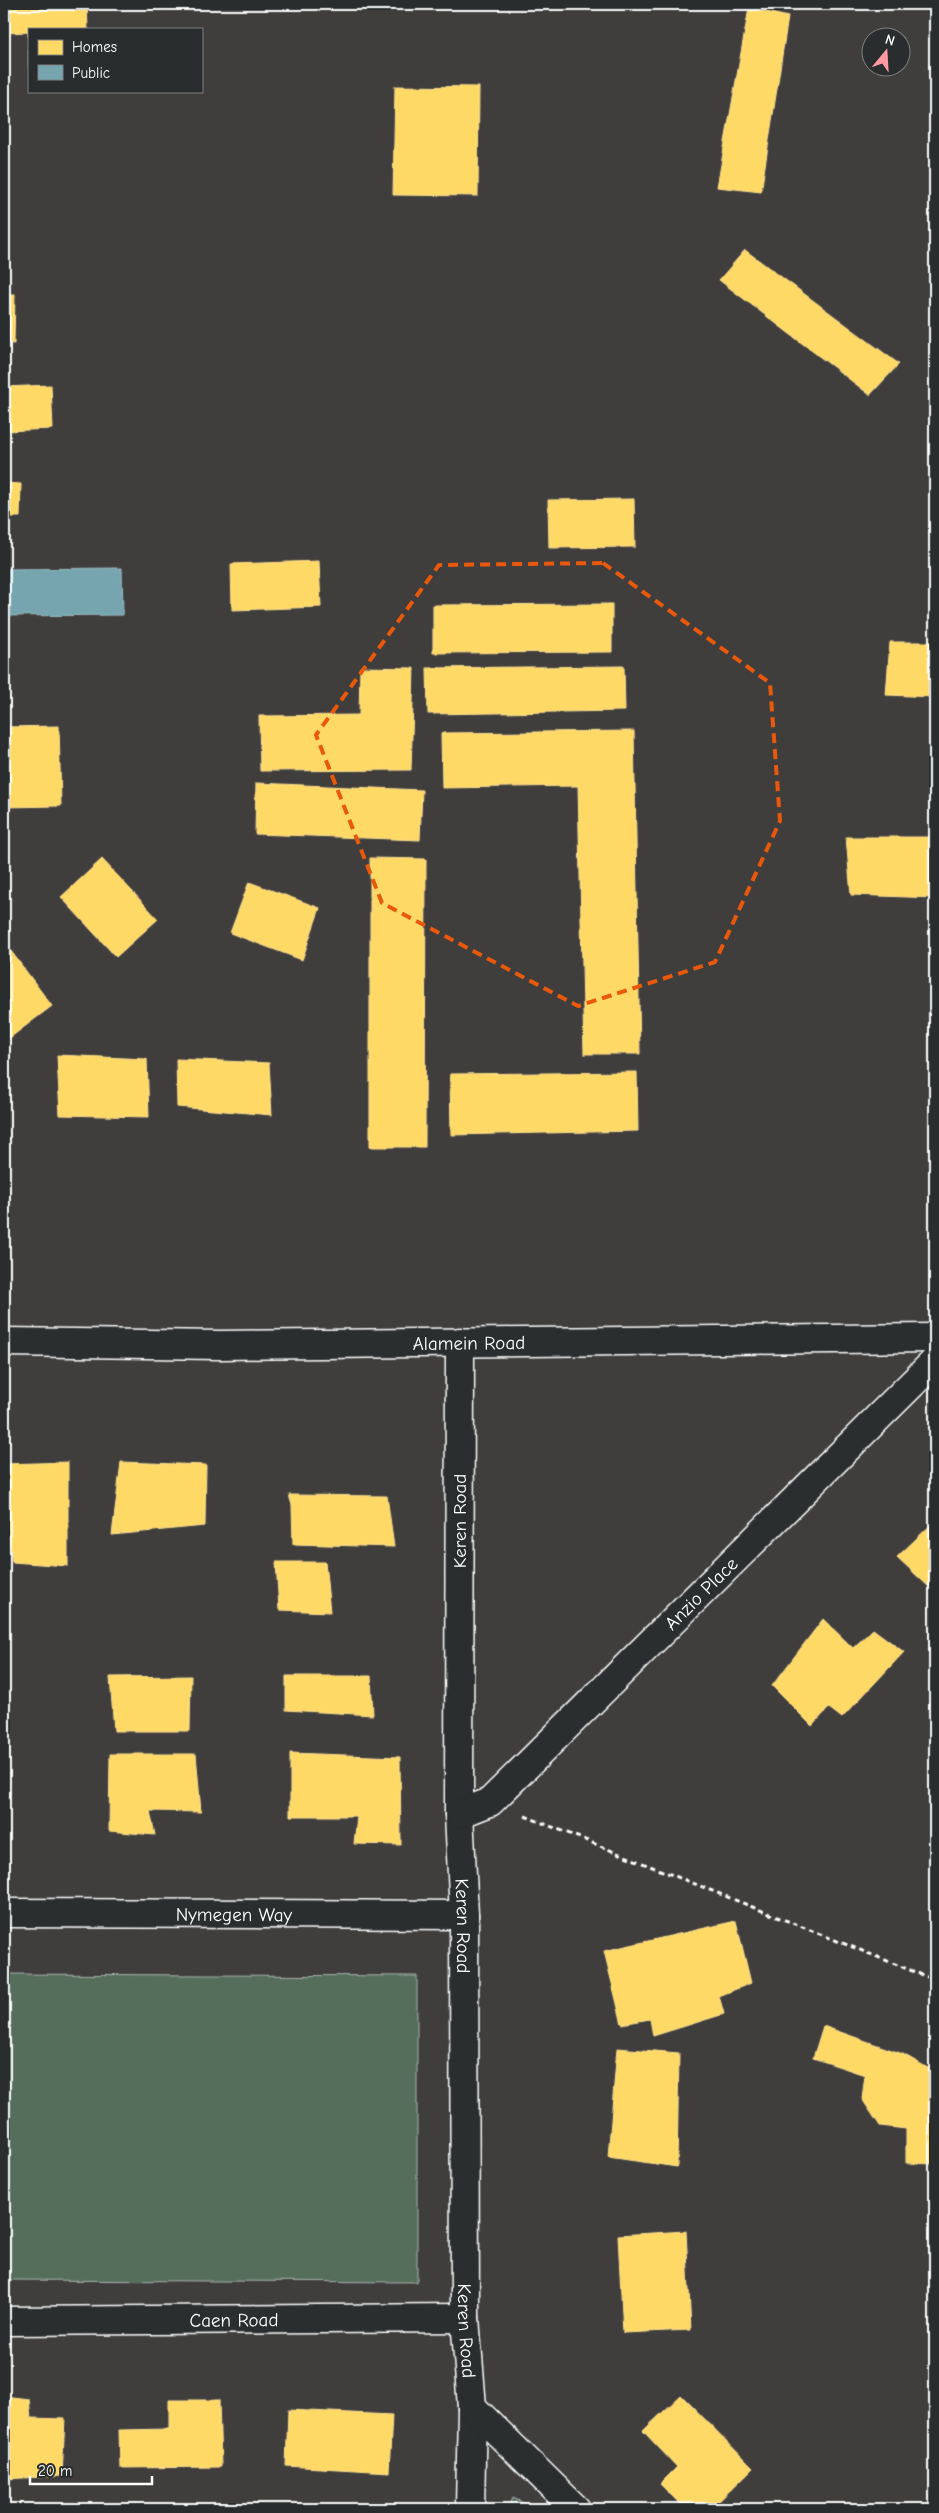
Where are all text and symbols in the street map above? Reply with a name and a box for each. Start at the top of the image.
legend [28,28,202,92]
north arrow [862,28,912,78]
text: N [883,31,897,50]
text: Homes [72,38,117,56]
text: Public [72,64,110,82]
street label: Alamein Road [413,1332,525,1355]
street label: Keren Road [449,1474,471,1568]
street label: Anzio Place [660,1553,743,1635]
street label: Keren Road [450,1878,474,1973]
street label: Nymegen Way [176,1904,293,1926]
street label: Keren Road [453,2283,480,2379]
street label: Caen Road [189,2309,279,2332]
scale bar [30,2453,152,2485]
text: 20 m [38,2462,72,2480]

